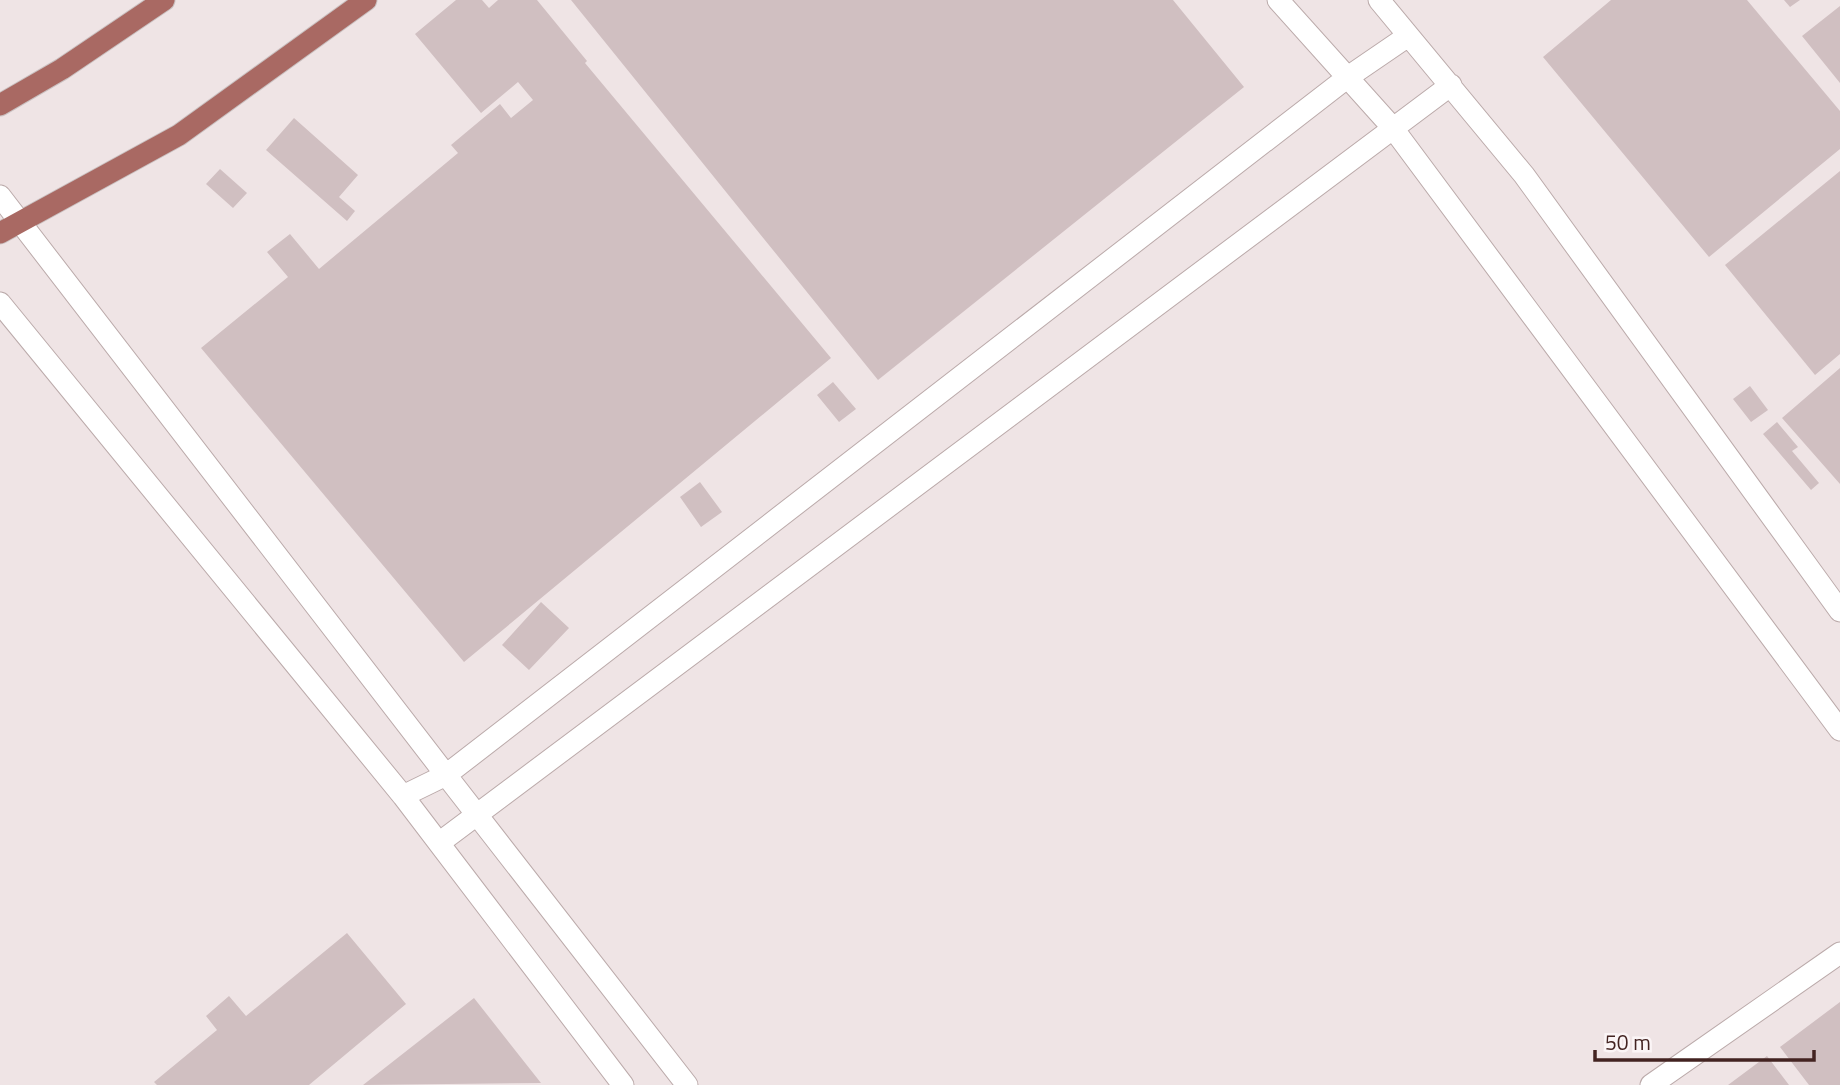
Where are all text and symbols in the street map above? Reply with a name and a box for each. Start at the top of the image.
scale bar [1595,1018,1814,1062]
text: 50 m [1605,1026,1651,1058]

